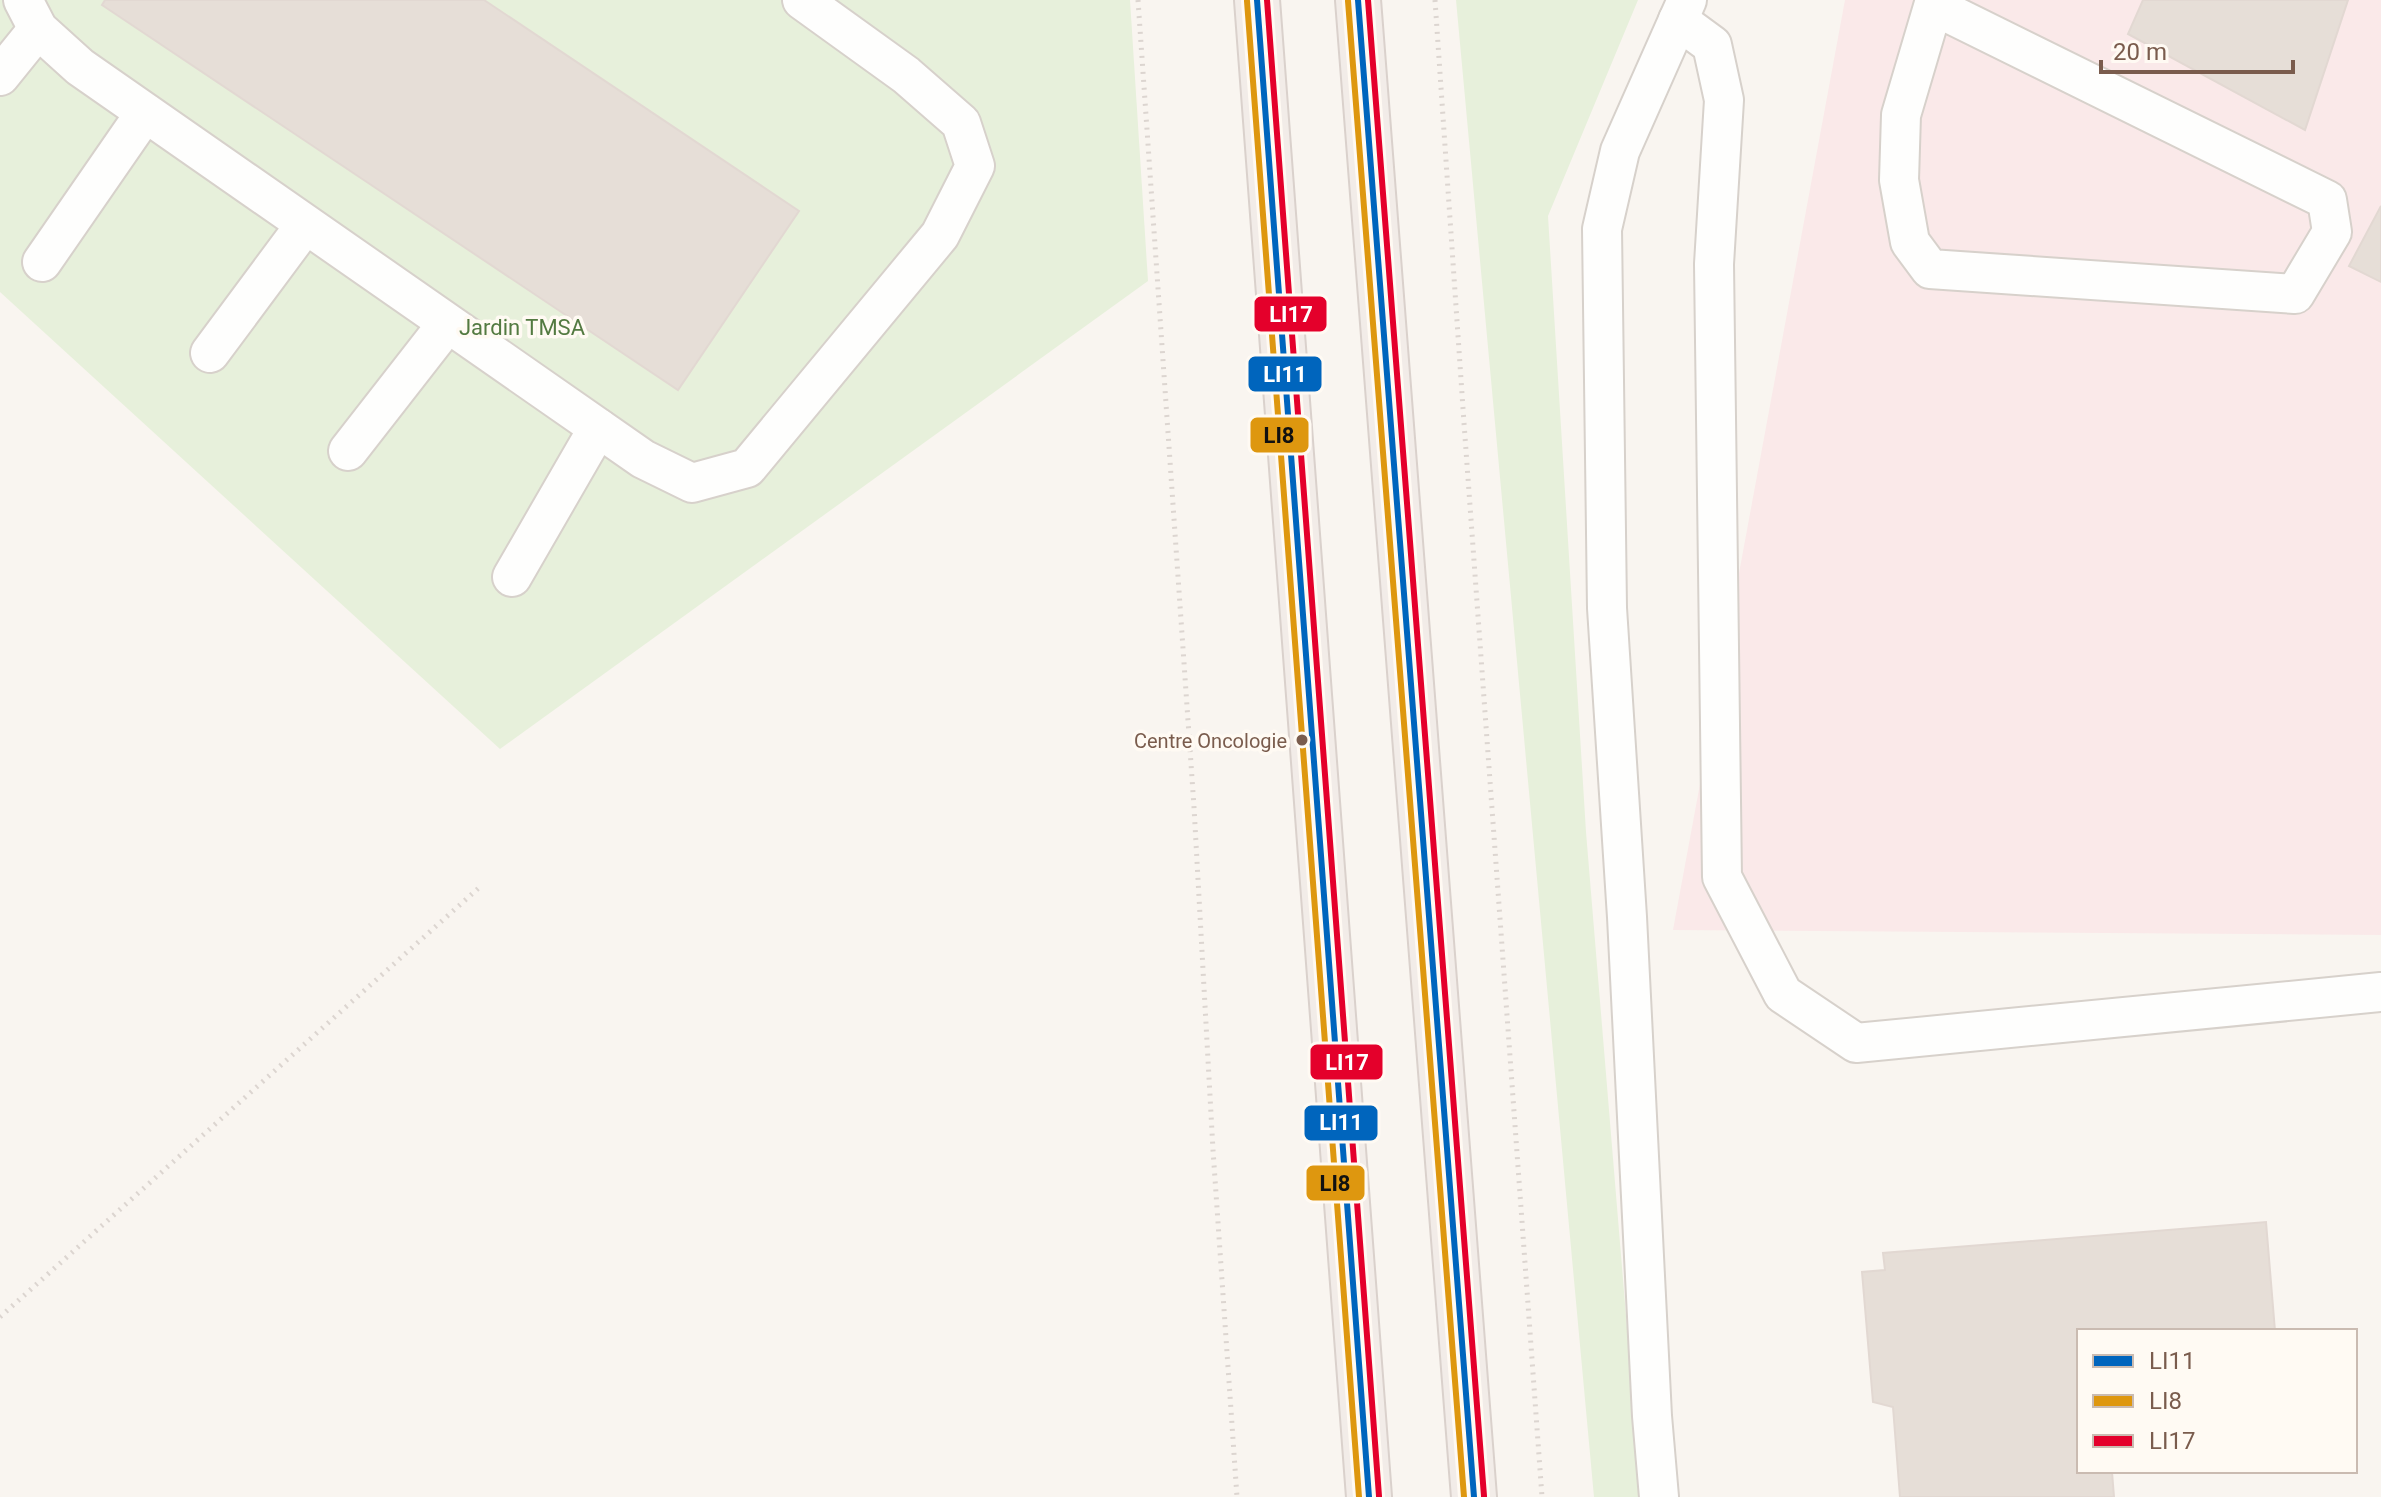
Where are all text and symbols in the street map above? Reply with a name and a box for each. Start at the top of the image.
scale bar [2101,24,2293,74]
text: 20 m [2113,38,2167,66]
line badge: LI17 [1253,295,1328,333]
text: LI17 [1269,302,1313,327]
park label: Jardin TMSA [459,315,586,340]
line badge: LI11 [1247,355,1323,393]
text: LI11 [1263,362,1307,387]
line badge: LI8 [1249,416,1310,454]
text: LI8 [1264,423,1294,448]
place label: Centre Oncologie [1134,729,1287,753]
marker: Centre Oncologie [1294,732,1310,748]
line badge: LI17 [1309,1043,1384,1081]
text: LI17 [1325,1050,1369,1075]
line badge: LI11 [1303,1104,1379,1142]
text: LI11 [1319,1110,1363,1135]
line badge: LI8 [1305,1164,1366,1202]
text: LI8 [1320,1171,1350,1196]
legend [2077,1329,2357,1473]
text: LI11 [2149,1347,2195,1375]
text: LI8 [2149,1387,2182,1415]
text: LI17 [2149,1427,2195,1455]

